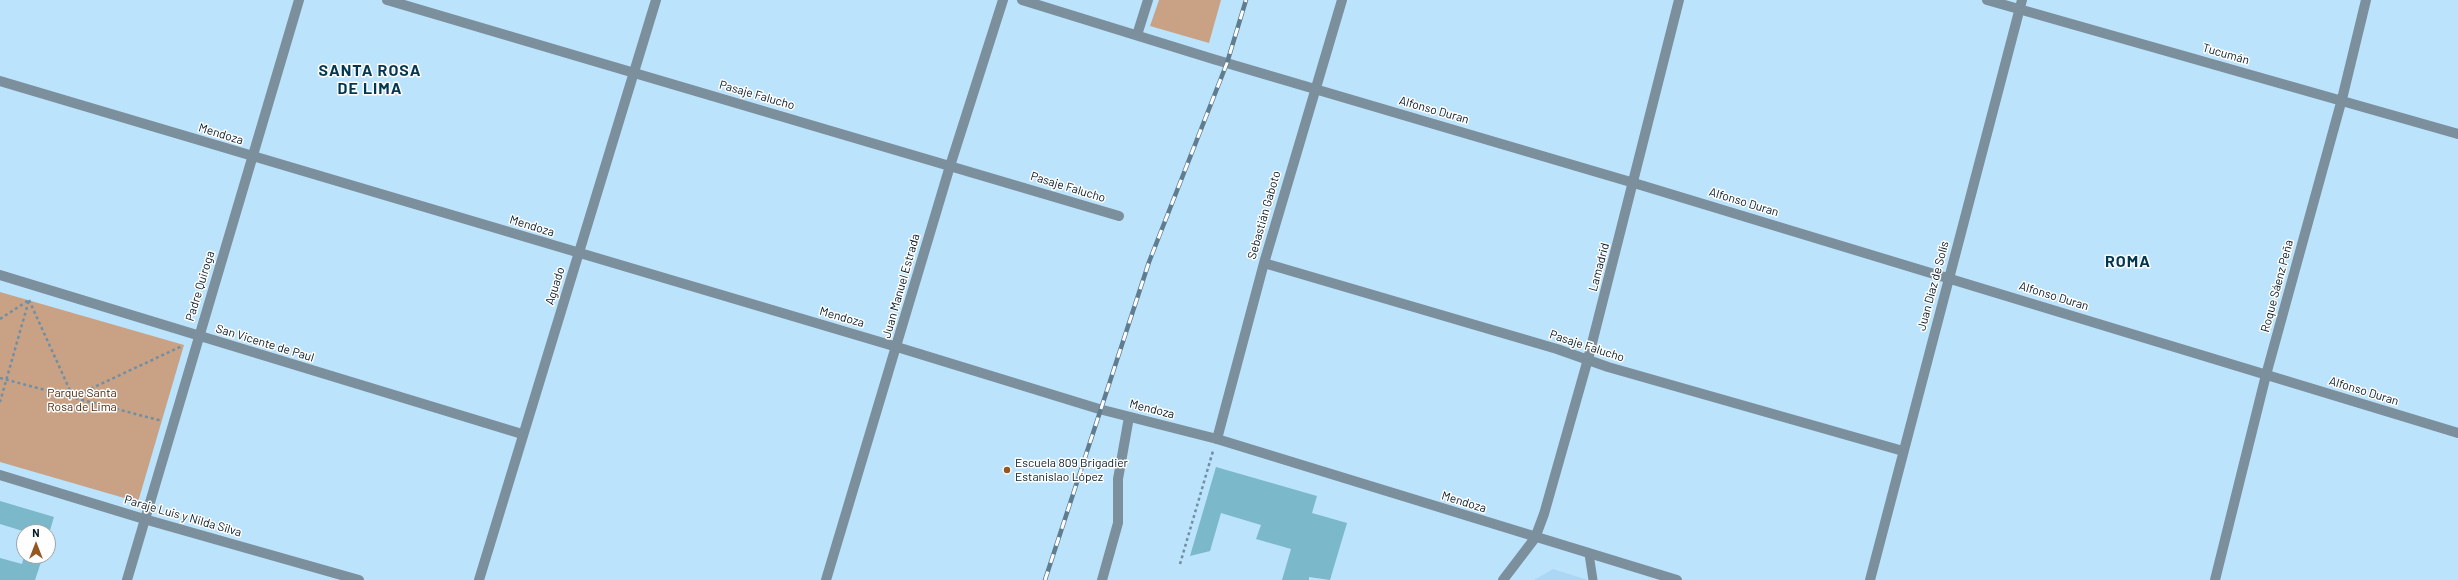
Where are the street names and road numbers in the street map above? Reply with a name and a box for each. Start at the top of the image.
street label: Tucumán [2201,40,2251,68]
street label: Pasaje Falucho [718,77,796,113]
street label: Alfonso Duran [1397,93,1471,127]
street label: Mendoza [197,120,245,148]
street label: Pasaje Falucho [1029,169,1107,205]
street label: Sebastián Gaboto [1244,169,1284,261]
street label: Alfonso Duran [1707,185,1781,219]
street label: Mendoza [508,212,556,240]
street label: Juan Manuel Estrada [879,232,923,340]
street label: Roque Sáenz Peña [2258,238,2296,334]
street label: Juan Díaz de Solís [1914,240,1952,332]
street label: Lamadrid [1586,241,1612,293]
street label: Padre Quiroga [182,249,218,323]
street label: Aguado [542,265,568,307]
street label: Alfonso Duran [2017,279,2091,313]
street label: Mendoza [818,304,866,330]
street label: San Vicente de Paul [214,321,316,365]
street label: Pasaje Falucho [1548,327,1626,365]
street label: Alfonso Duran [2327,374,2401,408]
street label: Mendoza [1128,396,1176,422]
street label: Mendoza [1440,488,1488,516]
street label: Paraje Luis y Nilda Silva [123,492,243,540]

